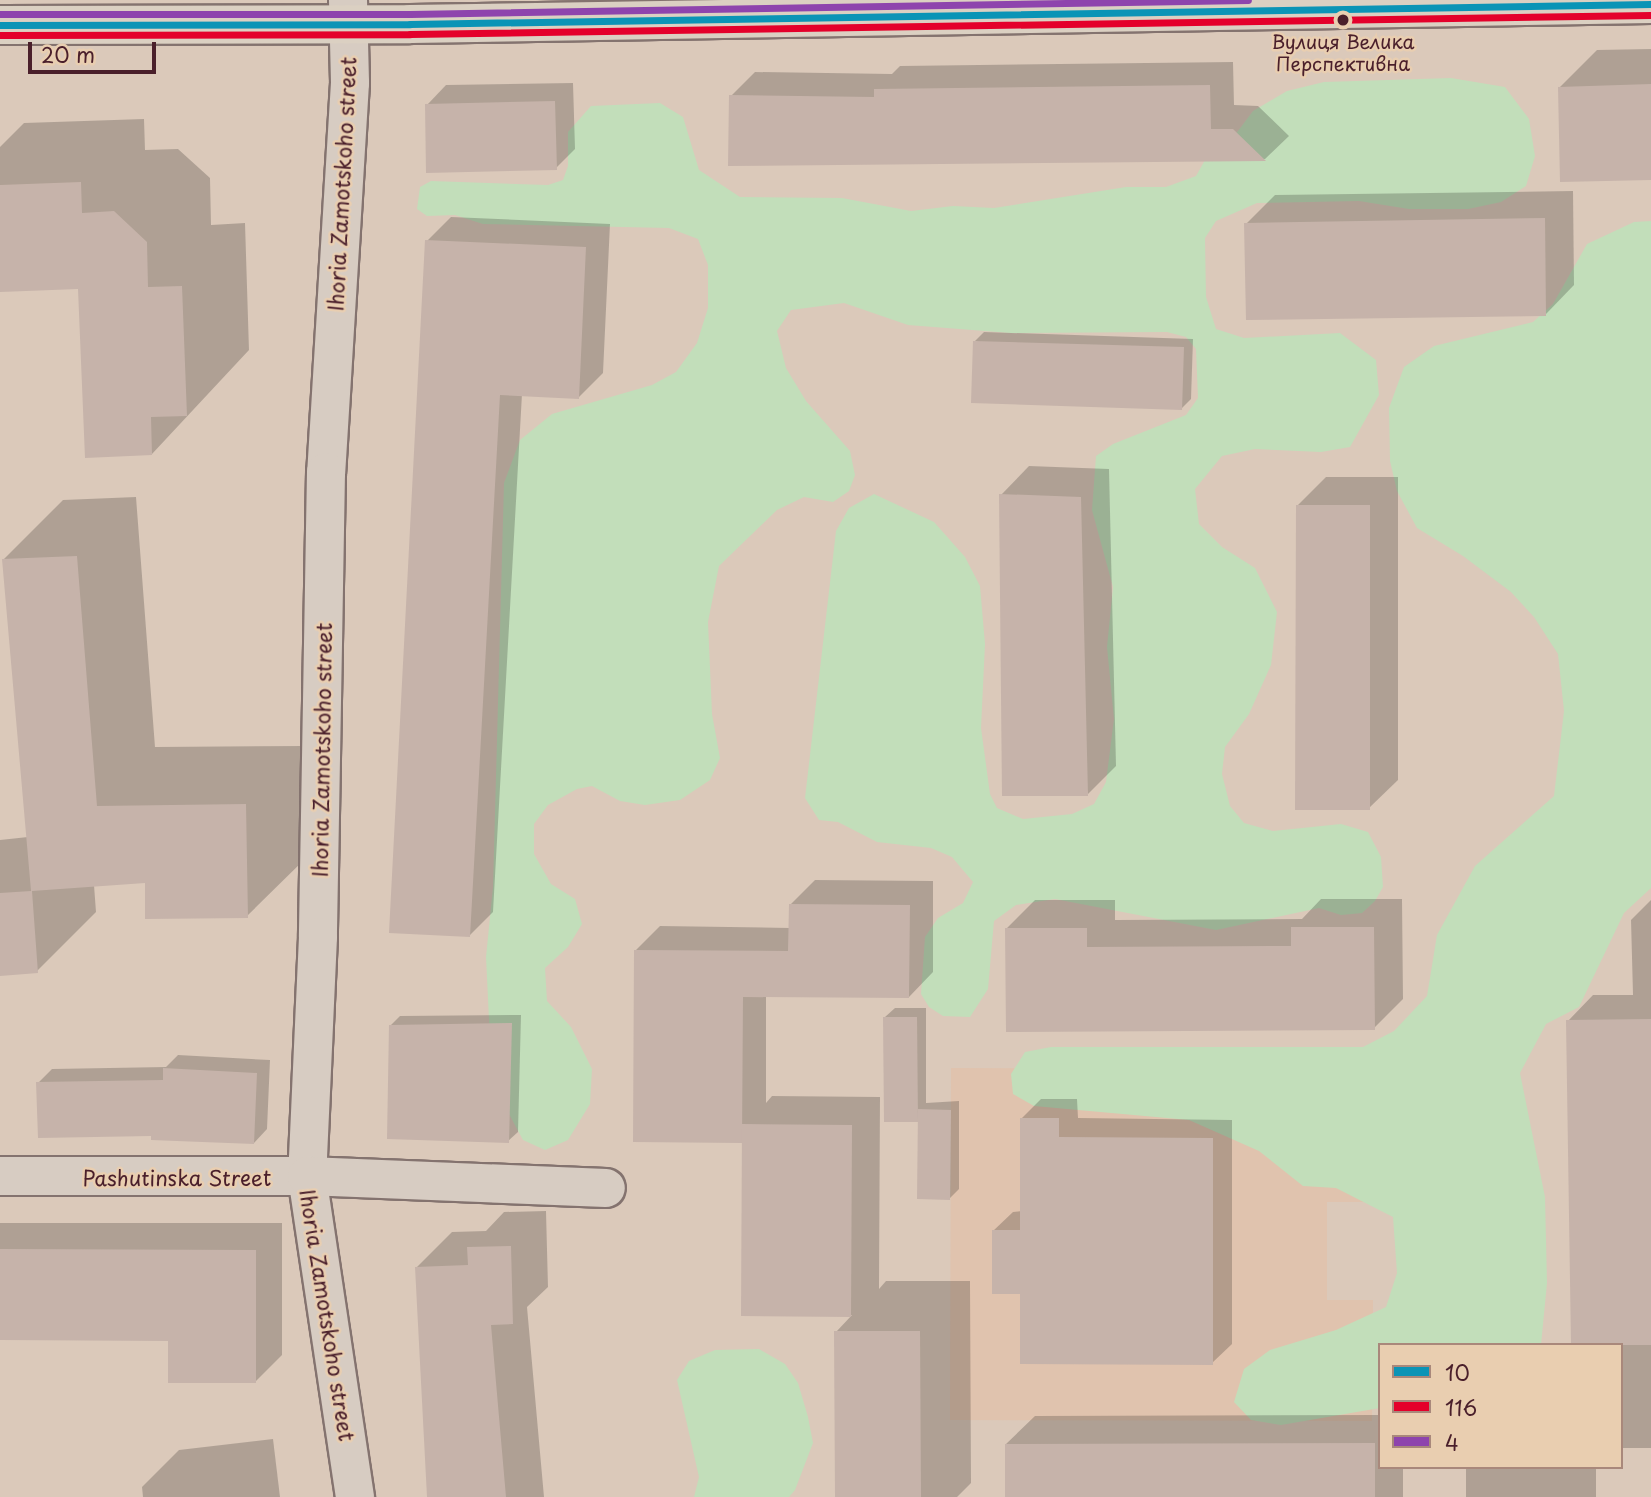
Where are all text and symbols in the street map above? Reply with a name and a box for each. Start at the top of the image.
marker: Вулиця Велика Перспективна [1336,13,1350,27]
scale bar [32,28,159,72]
place label: Вулиця Велика Перспективна [1271,31,1415,75]
text: 20 m [41,38,95,70]
street label: Ihoria Zamotskoho street [322,56,360,312]
street label: Ihoria Zamotskoho street [306,622,336,878]
street label: Pashutinska Street [82,1164,272,1190]
street label: Ihoria Zamotskoho street [296,1187,360,1443]
legend [1378,1343,1623,1469]
text: 10 [1445,1356,1470,1388]
text: 116 [1445,1391,1477,1423]
text: 4 [1445,1426,1459,1458]

